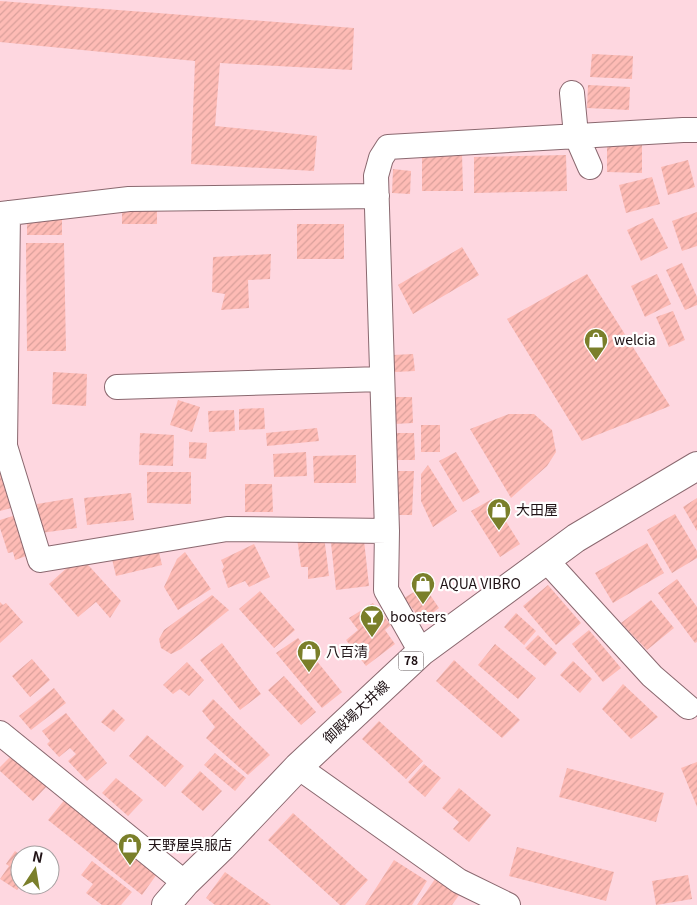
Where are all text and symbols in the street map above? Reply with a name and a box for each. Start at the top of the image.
shop icon: welcia [583,327,609,361]
place label: welcia [614,329,656,349]
shop icon: 大田屋 [486,497,512,531]
place label: 大田屋 [516,499,558,519]
shop icon: AQUA VIBRO [410,571,436,605]
place label: AQUA VIBRO [440,573,521,593]
bar icon: boosters [359,604,385,638]
place label: boosters [390,606,447,626]
shop icon: 八百清 [296,639,322,673]
place label: 八百清 [326,641,368,661]
road number: 78 [398,651,424,670]
street label: 御殿場大井線 [318,675,393,747]
shop icon: 天野屋呉服店 [117,832,143,866]
place label: 天野屋呉服店 [148,834,232,854]
north arrow [10,845,60,895]
text: N [31,845,45,867]

